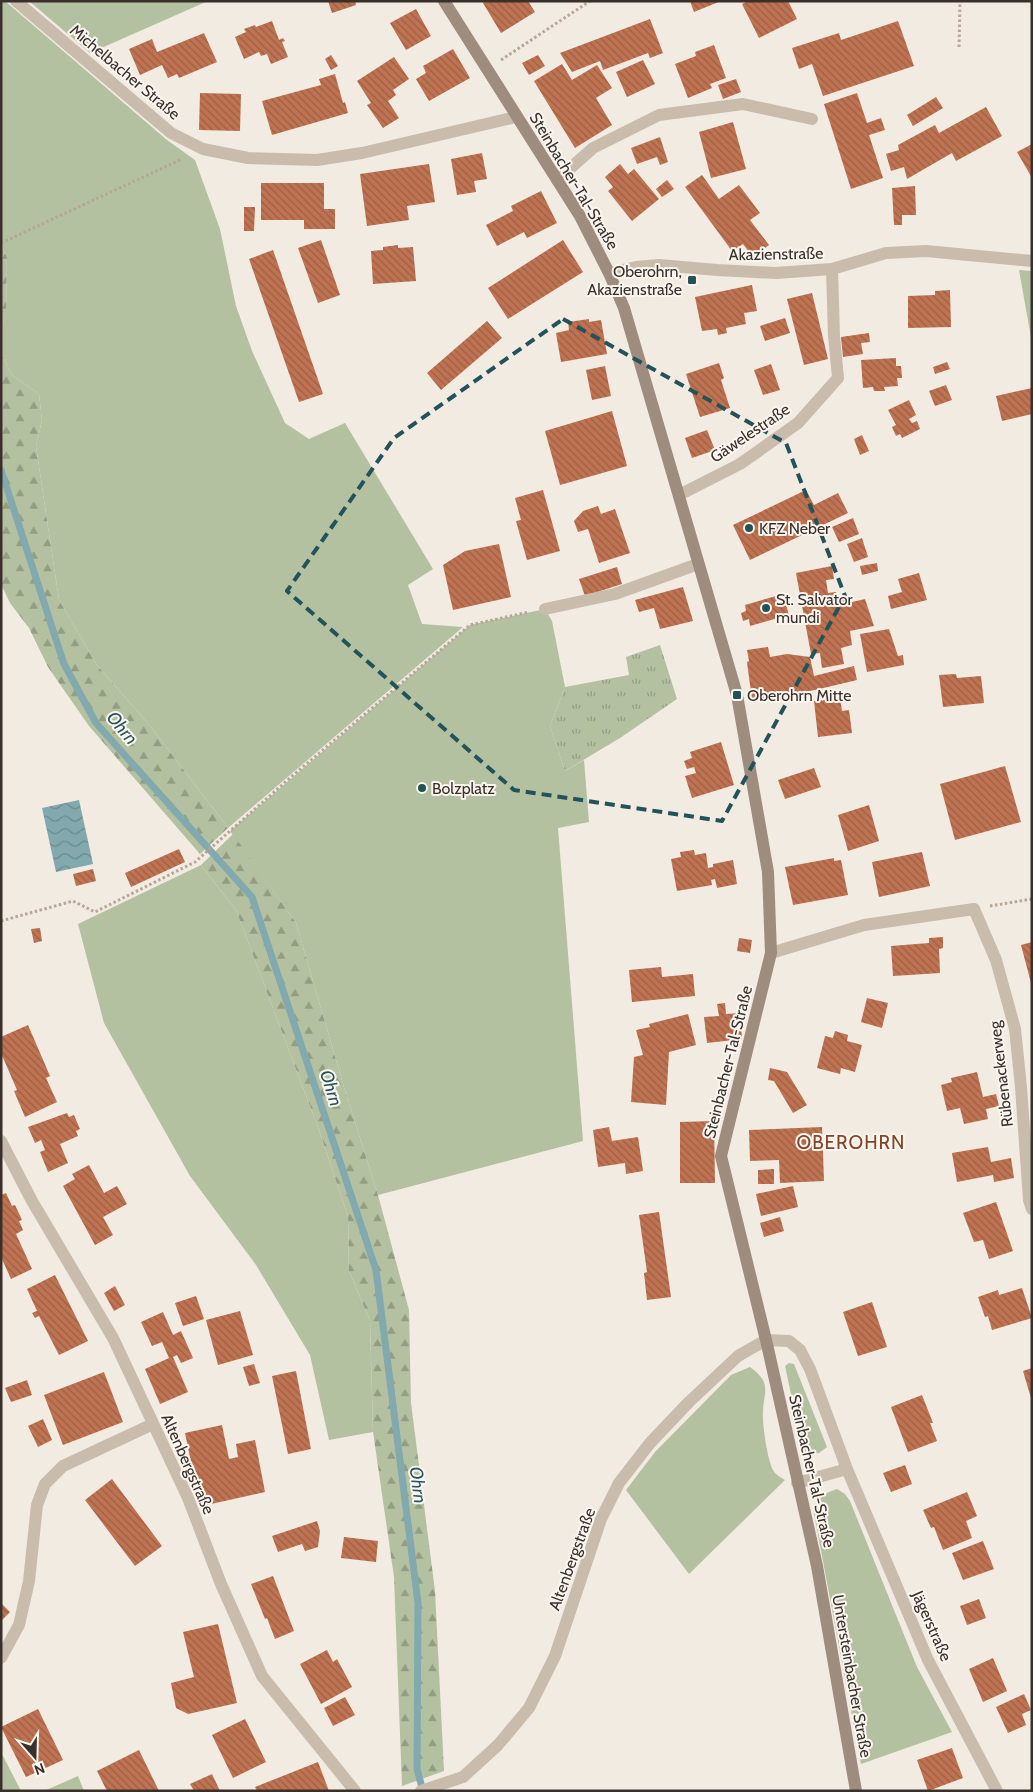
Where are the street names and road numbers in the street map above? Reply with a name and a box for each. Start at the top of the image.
street label: Michelbacher Straße [66,20,184,124]
street label: Steinbacher-Tal-Straße [526,109,622,253]
street label: Akazienstraße [729,244,823,264]
street label: Gäwelestraße [707,399,793,467]
street label: Steinbacher-Tal-Straße [700,984,756,1140]
street label: Rübenackerweg [985,1019,1017,1128]
street label: Steinbacher-Tal-Straße [785,1393,839,1549]
street label: Altenbergstraße [157,1411,219,1517]
street label: Altenbergstraße [545,1505,599,1613]
street label: Jägerstraße [908,1587,956,1664]
street label: Untersteinbacher Straße [828,1593,876,1759]

